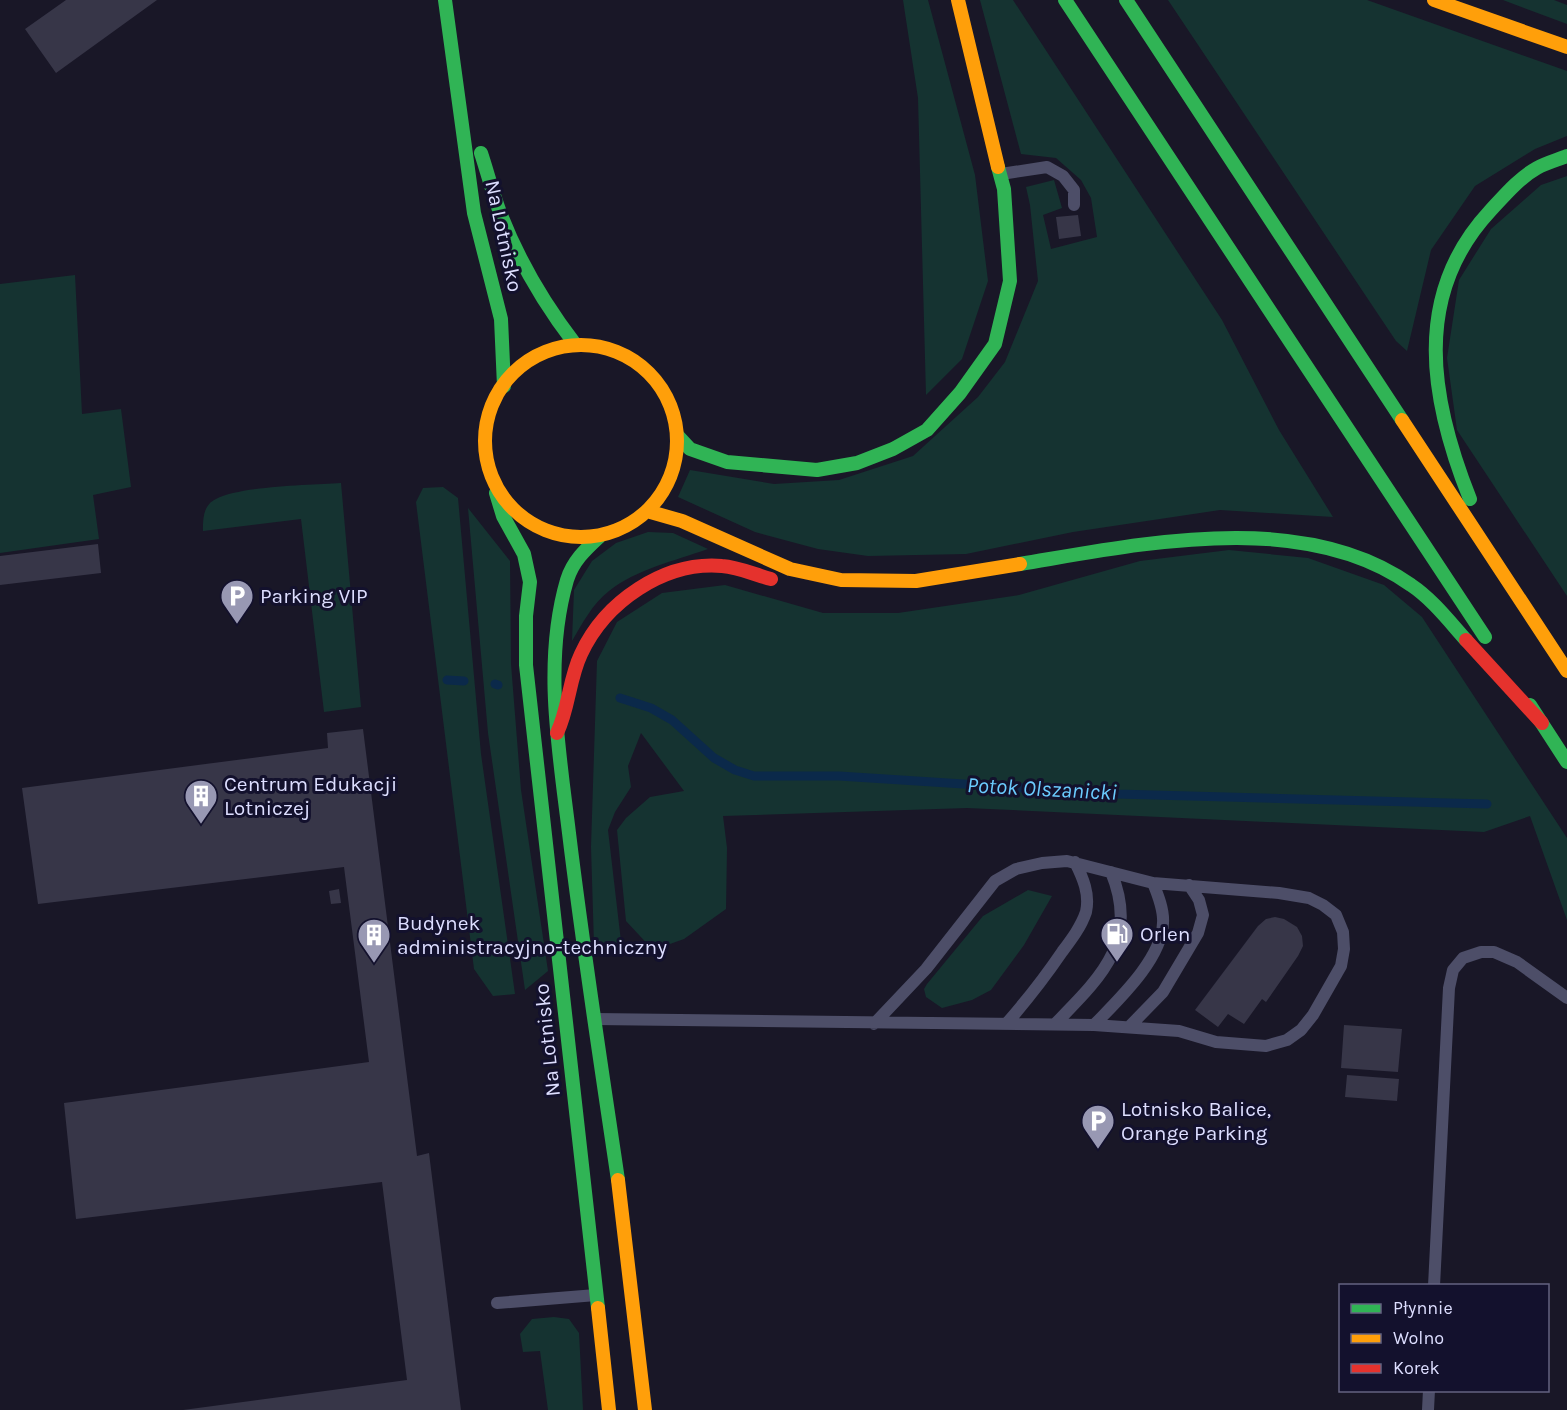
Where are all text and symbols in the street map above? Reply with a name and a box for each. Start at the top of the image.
street label: Na Lotnisko [480,178,528,294]
parking icon: Parking VIP [219,578,255,625]
place label: Parking VIP [260,584,368,608]
place label: Centrum Edukacji Lotniczej [224,772,397,820]
water label: Potok Olszanicki [966,772,1118,806]
building icon: Centrum Edukacji Lotniczej [183,778,219,825]
place label: Budynek administracyjno-techniczny [397,911,667,959]
fuel station icon: Orlen [1099,916,1135,963]
building icon: Budynek administracyjno-techniczny [356,917,392,964]
place label: Orlen [1140,922,1190,946]
street label: Na Lotnisko [529,982,565,1098]
place label: Lotnisko Balice, Orange Parking [1121,1097,1271,1145]
parking icon: Lotnisko Balice, Orange Parking [1080,1103,1116,1150]
legend [1339,1284,1549,1392]
text: Płynnie [1393,1297,1453,1319]
text: Wolno [1393,1327,1444,1349]
text: Korek [1393,1357,1440,1379]

